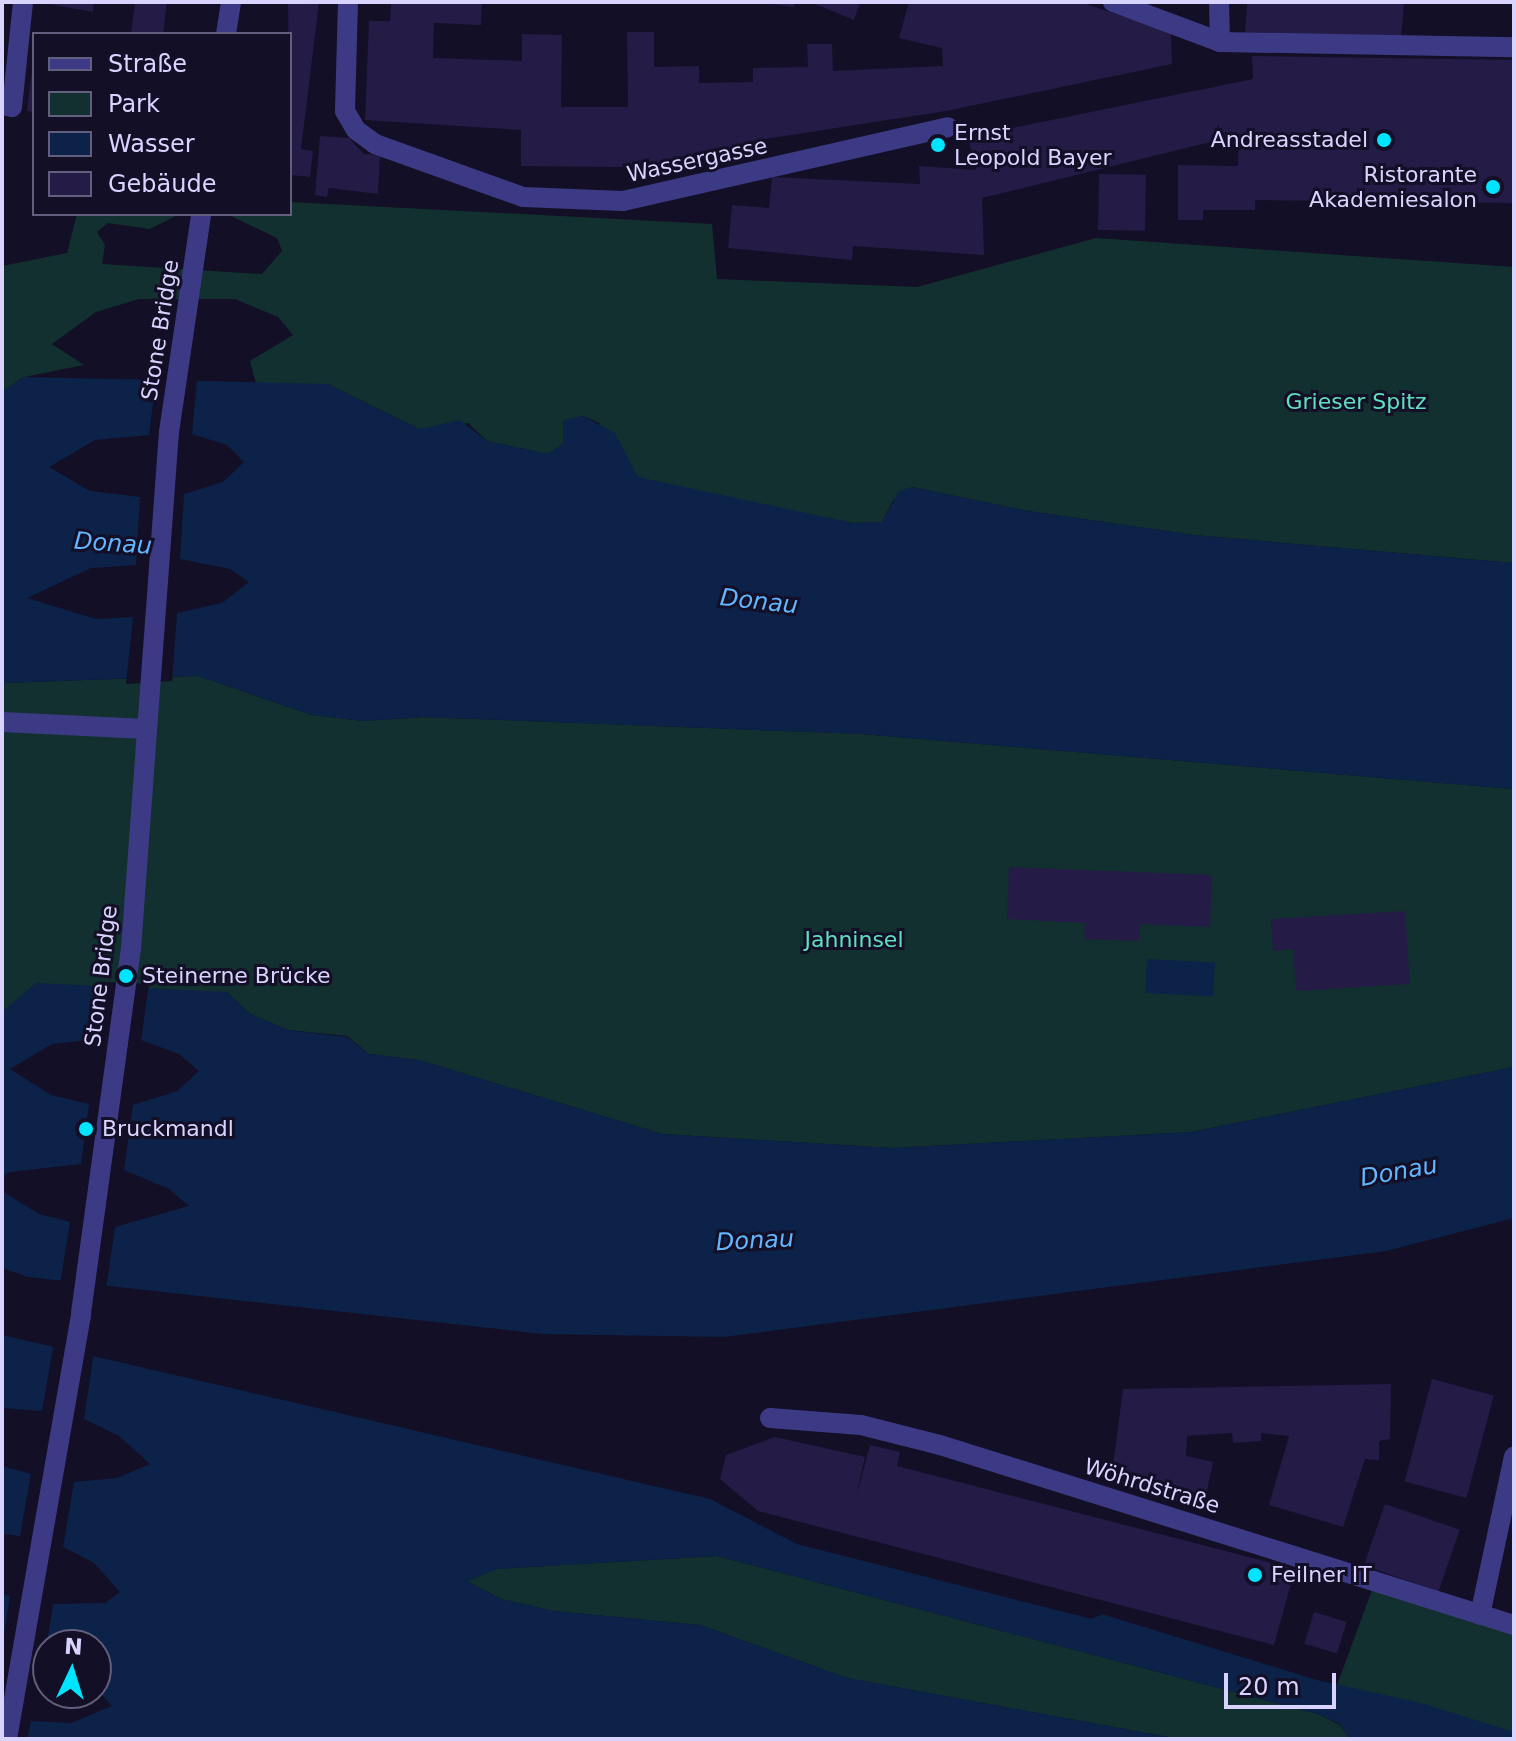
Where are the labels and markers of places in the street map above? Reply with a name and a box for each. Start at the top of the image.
place label: Ernst Leopold Bayer [954,119,1112,170]
place label: Andreasstadel [1211,127,1368,153]
marker: Andreasstadel [1375,131,1393,149]
marker: Ernst Leopold Bayer [929,136,947,154]
place label: Ristorante Akademiesalon [1309,161,1477,212]
marker: Ristorante Akademiesalon [1484,178,1502,196]
place label: Steinerne Brücke [142,963,331,989]
marker: Steinerne Brücke [117,967,135,985]
place label: Bruckmandl [102,1116,234,1142]
marker: Bruckmandl [77,1120,95,1138]
place label: Feilner IT [1271,1562,1372,1588]
marker: Feilner IT [1246,1566,1264,1584]

